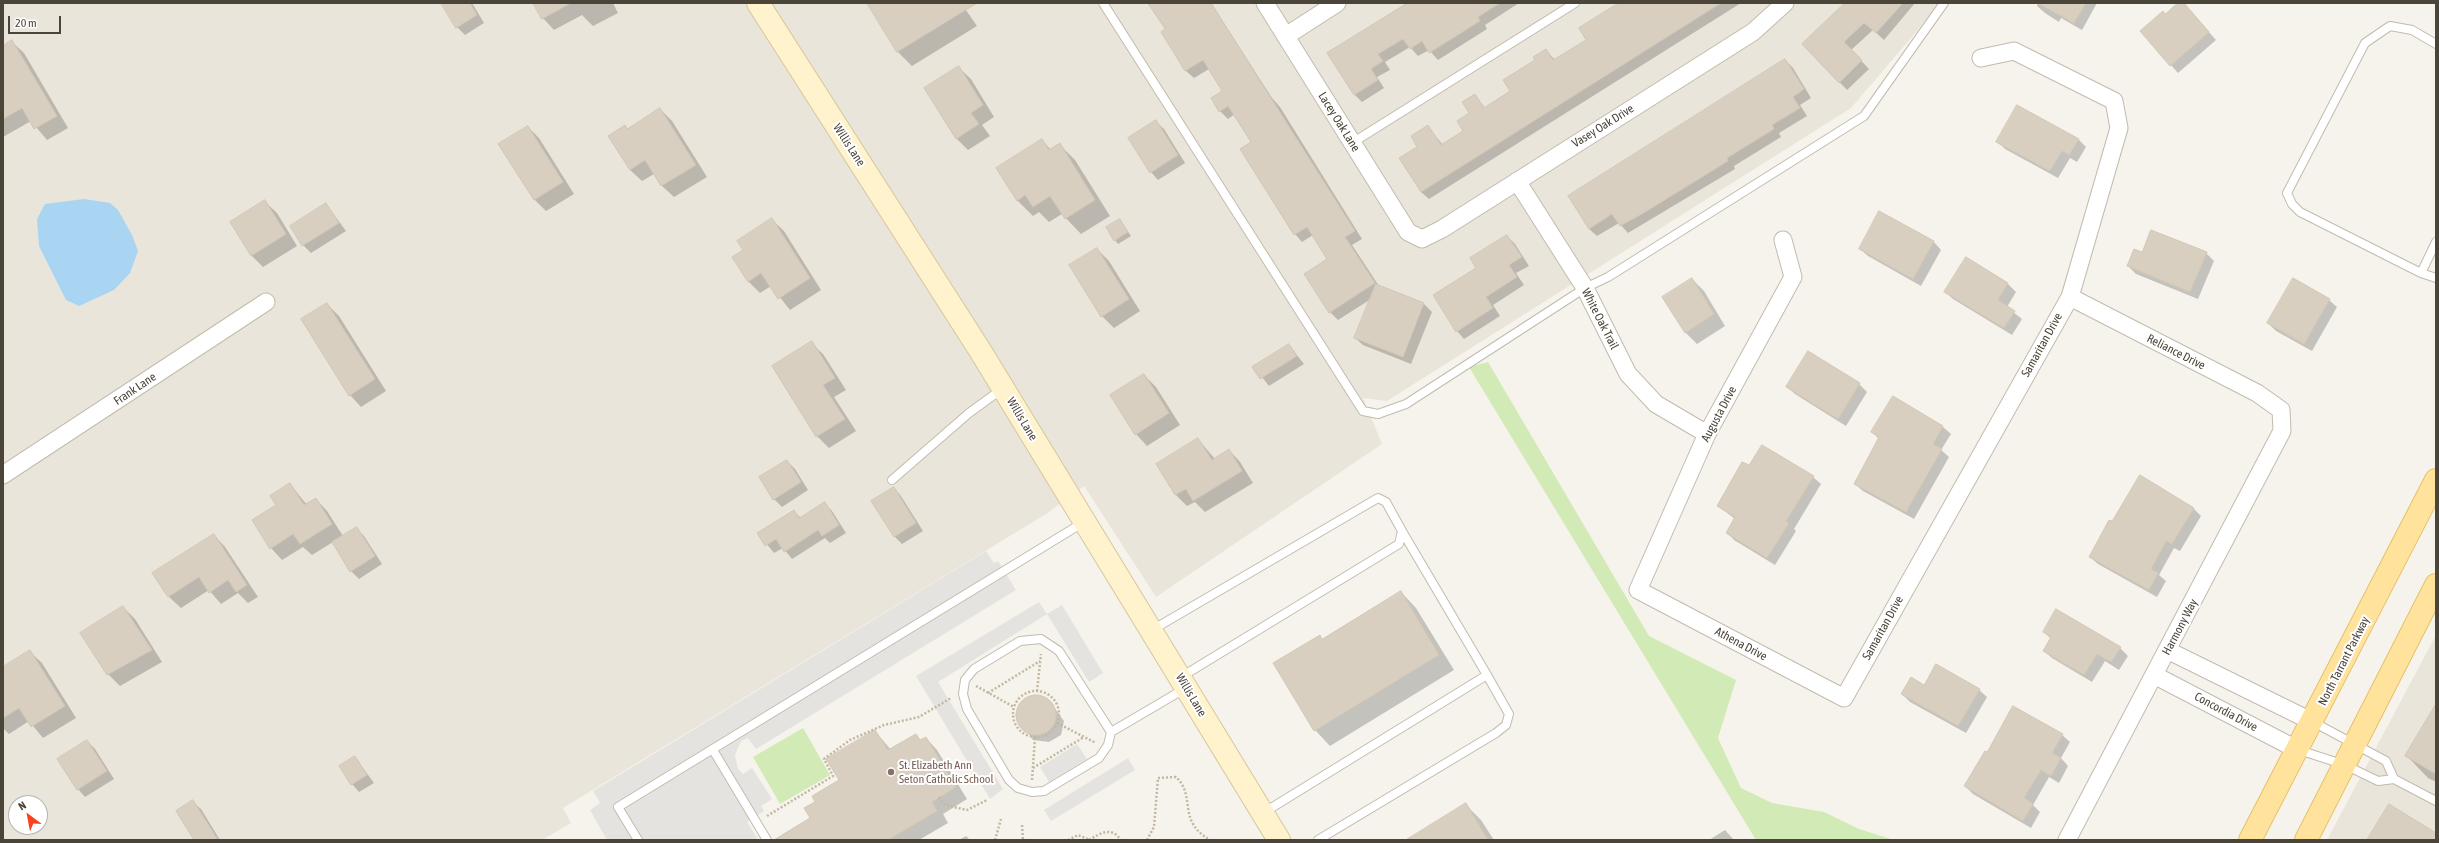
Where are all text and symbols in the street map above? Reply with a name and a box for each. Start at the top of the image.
scale bar [10,8,63,34]
text: 20 m [15,16,37,30]
street label: Lacey Oak Lane [1315,90,1363,154]
street label: Vasey Oak Drive [1569,101,1637,151]
street label: Willis Lane [830,121,868,169]
street label: White Oak Trail [1578,286,1622,352]
street label: Samaritan Drive [2019,310,2065,380]
street label: Reliance Drive [2144,331,2208,373]
street label: Frank Lane [111,370,159,408]
street label: Augusta Drive [1698,384,1740,444]
street label: Willis Lane [1003,395,1041,443]
street label: Samaritan Drive [1860,593,1906,663]
street label: Harmony Way [2159,596,2201,658]
street label: North Tarrant Parkway [2315,614,2373,708]
street label: Athena Drive [1712,624,1770,664]
street label: Willis Lane [1172,671,1210,719]
street label: Concordia Drive [2192,689,2260,735]
place label: St. Elizabeth Ann Seton Catholic School [899,758,994,786]
marker: St. Elizabeth Ann Seton Catholic School [886,767,896,777]
north arrow [8,795,48,835]
text: N [16,799,28,812]

